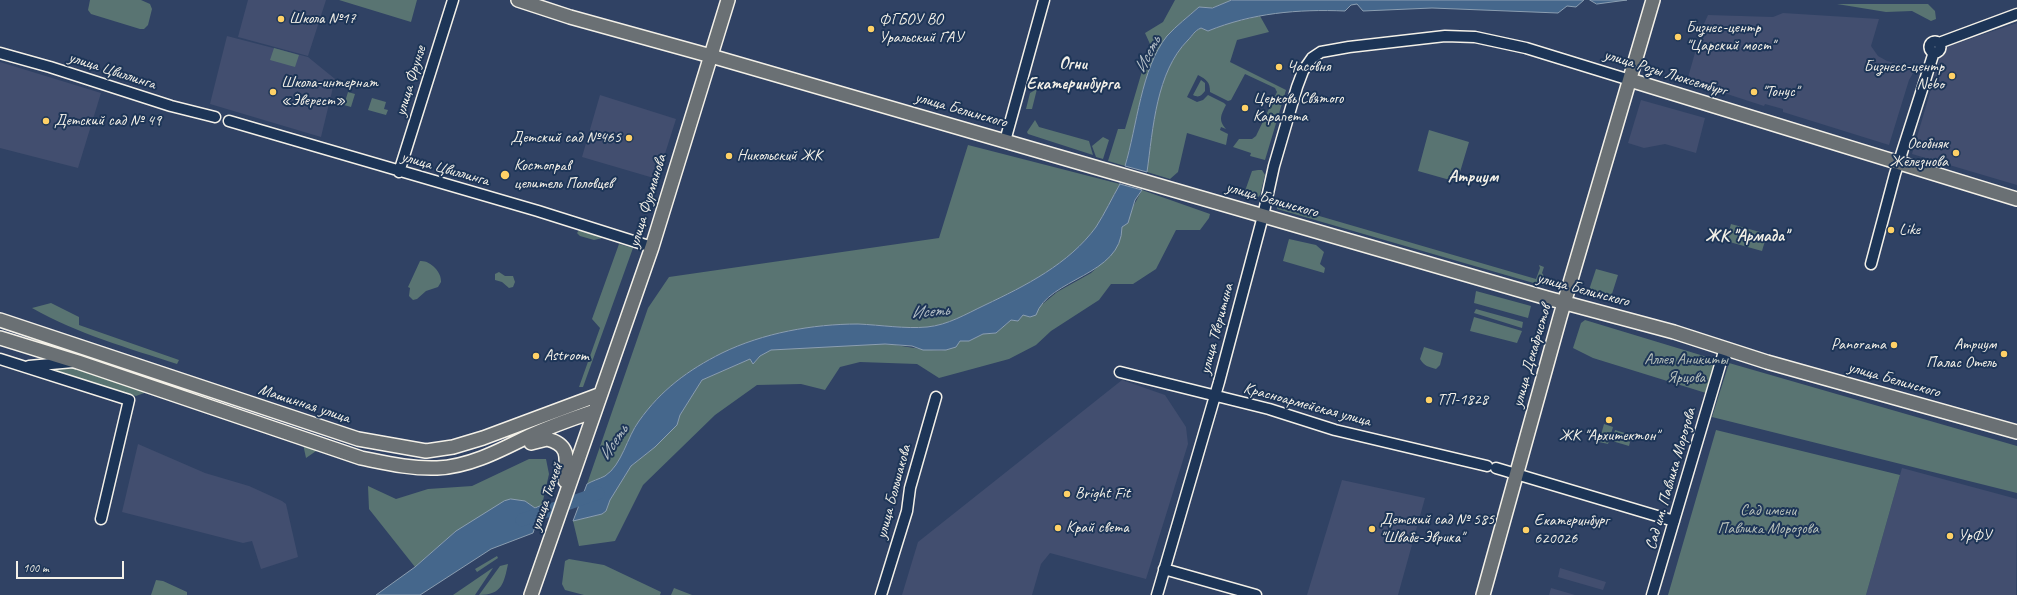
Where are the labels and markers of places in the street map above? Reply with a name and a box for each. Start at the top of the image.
place label: Школа №17 [289,9,356,29]
place label: ФГБОУ ВО Уральский ГАУ [879,10,963,48]
marker: Школа №17 [276,14,286,24]
place label: Бизнес-центр "Царский мост" [1686,18,1775,56]
marker: ФГБОУ ВО Уральский ГАУ [866,24,876,34]
marker: Бизнес-центр "Царский мост" [1673,32,1683,42]
place label: Часовня [1287,57,1330,77]
place label: Бизнесс-центр Nebo [1864,57,1944,95]
marker: Часовня [1274,62,1284,72]
marker: Бизнесс-центр Nebo [1947,71,1957,81]
place label: Школа-интернат «Эверест» [281,73,378,111]
place label: "Тонус" [1762,82,1798,102]
marker: Школа-интернат «Эверест» [268,87,278,97]
marker: "Тонус" [1749,87,1759,97]
place label: Церковь Святого Карапета [1253,89,1343,127]
marker: Церковь Святого Карапета [1240,103,1250,113]
place label: Детский сад № 49 [54,111,161,131]
marker: Детский сад № 49 [41,116,51,126]
place label: Детский сад №465 [511,128,621,148]
marker: Детский сад №465 [624,133,634,143]
place label: Особняк Железнова [1890,134,1948,172]
place label: Никольский ЖК [737,146,822,166]
marker: Особняк Железнова [1951,148,1961,158]
marker: Никольский ЖК [724,151,734,161]
place label: Костоправ целитель Половцев [514,156,613,194]
marker: Костоправ целитель Половцев [499,169,511,181]
place label: Like [1899,220,1920,240]
marker: Like [1886,225,1896,235]
place label: Panorama [1831,335,1886,355]
place label: Атриум Палас Отель [1926,335,1996,373]
marker: Panorama [1889,340,1899,350]
place label: Astroom [544,346,589,366]
marker: Атриум Палас Отель [1999,349,2009,359]
marker: Astroom [531,351,541,361]
place label: ТП-1828 [1437,390,1488,410]
marker: ТП-1828 [1424,395,1434,405]
marker: ЖК "Архитектон" [1604,415,1614,425]
place label: ЖК "Архитектон" [1559,426,1659,446]
place label: Bright Fit [1075,484,1130,504]
marker: Bright Fit [1062,489,1072,499]
place label: Детский сад № 585 "Швабе-Эврика" [1380,510,1494,548]
place label: Екатеринбург 620026 [1534,511,1609,549]
place label: Край света [1066,518,1129,538]
marker: Край света [1053,523,1063,533]
marker: Детский сад № 585 "Швабе-Эврика" [1367,524,1377,534]
marker: Екатеринбург 620026 [1521,525,1531,535]
place label: УрФУ [1958,526,1991,546]
marker: УрФУ [1945,531,1955,541]

